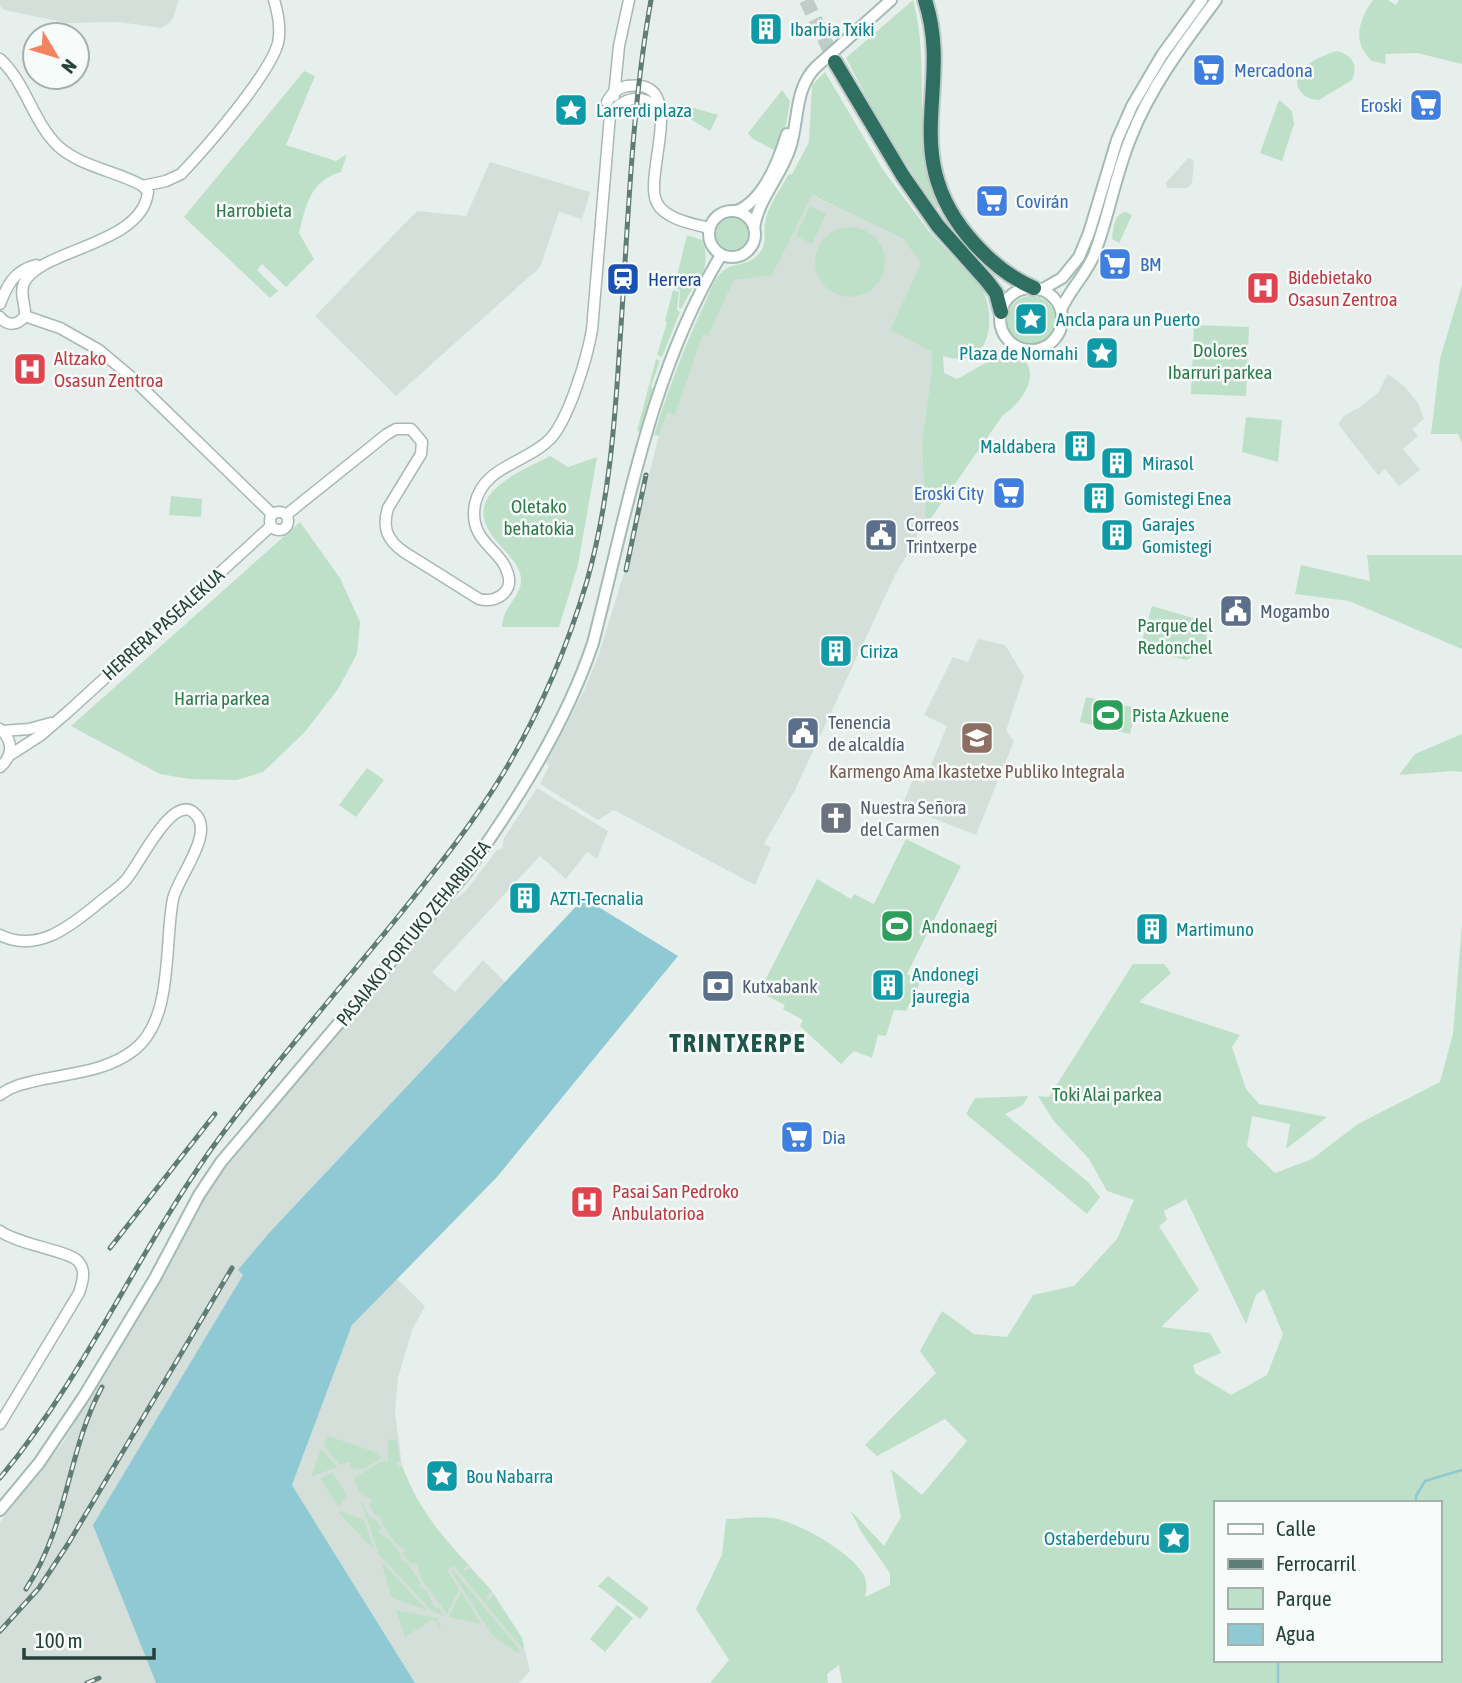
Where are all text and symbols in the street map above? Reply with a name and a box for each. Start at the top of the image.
building icon: Ibarbia Txiki [747,10,785,48]
place label: Ibarbia Txiki [790,18,875,40]
north arrow [21,21,91,91]
supermarket icon: Mercadona [1190,51,1228,89]
text: N [57,55,82,78]
place label: Mercadona [1234,59,1313,81]
supermarket icon: Eroski [1407,86,1445,124]
place icon: Larrerdi plaza [552,91,590,129]
place label: Eroski [1361,94,1402,116]
place label: Larrerdi plaza [596,99,692,121]
supermarket icon: Covirán [973,182,1011,220]
place label: Covirán [1016,190,1069,212]
park label: Harrobieta [216,199,292,221]
supermarket icon: BM [1096,245,1134,283]
place label: BM [1140,253,1162,275]
station icon: Herrera [604,260,642,298]
place label: Bidebietako Osasun Zentroa [1288,266,1398,310]
place label: Herrera [648,268,702,290]
hospital icon: Bidebietako Osasun Zentroa [1244,269,1282,307]
place icon: Ancla para un Puerto [1012,300,1050,338]
place label: Ancla para un Puerto [1056,308,1200,330]
place icon: Plaza de Nornahi [1083,334,1121,372]
park label: Dolores Ibarruri parkea [1168,339,1272,383]
place label: Plaza de Nornahi [959,342,1078,364]
place label: Altzako Osasun Zentroa [54,347,164,391]
hospital icon: Altzako Osasun Zentroa [11,350,49,388]
building icon: Maldabera [1061,427,1099,465]
place label: Maldabera [980,435,1056,457]
building icon: Mirasol [1098,444,1136,482]
place label: Mirasol [1142,452,1194,474]
supermarket icon: Eroski City [990,474,1028,512]
building icon: Gomistegi Enea [1080,479,1118,517]
place label: Eroski City [914,482,984,504]
place label: Gomistegi Enea [1124,487,1232,509]
park label: Oletako behatokia [504,495,574,539]
place label: Correos Trintxerpe [906,513,977,557]
place label: Garajes Gomistegi [1142,513,1212,557]
public building icon: Correos Trintxerpe [862,516,900,554]
building icon: Garajes Gomistegi [1098,516,1136,554]
street label: HERRERA PASEALEKUA [98,563,229,684]
public building icon: Mogambo [1217,592,1255,630]
place label: Mogambo [1260,600,1330,622]
park label: Parque del Redonchel [1137,614,1213,658]
building icon: Ciriza [817,632,855,670]
place label: Ciriza [860,640,899,662]
park label: Harria parkea [174,687,270,709]
sports icon: Pista Azkuene [1089,696,1127,734]
place label: Pista Azkuene [1132,704,1229,726]
place label: Tenencia de alcaldía [828,711,905,755]
public building icon: Tenencia de alcaldía [784,714,822,752]
school or university icon: Karmengo Ama Ikastetxe Publiko Integrala [958,719,996,757]
place label: Karmengo Ama Ikastetxe Publiko Integrala [829,760,1125,782]
place label: Nuestra Señora del Carmen [860,796,967,840]
church icon: Nuestra Señora del Carmen [817,799,855,837]
street label: PASAIAKO PORTUKO ZEHARBIDEA [331,835,495,1030]
building icon: AZTI-Tecnalia [506,879,544,917]
place label: AZTI-Tecnalia [550,887,644,909]
sports icon: Andonaegi [878,907,916,945]
building icon: Martimuno [1133,910,1171,948]
place label: Andonaegi [922,915,998,937]
place label: Martimuno [1176,918,1254,940]
place label: Andonegi jauregia [911,963,979,1007]
building icon: Andonegi jauregia [869,966,907,1004]
bank icon: Kutxabank [699,967,737,1005]
place label: Kutxabank [742,975,818,997]
district label: TRINTXERPE [669,1028,807,1058]
park label: Toki Alai parkea [1052,1083,1162,1105]
supermarket icon: Dia [778,1118,816,1156]
place label: Dia [822,1126,846,1148]
place label: Pasai San Pedroko Anbulatorioa [612,1180,739,1224]
hospital icon: Pasai San Pedroko Anbulatorioa [568,1183,606,1221]
place icon: Bou Nabarra [423,1457,461,1495]
place label: Bou Nabarra [466,1465,553,1487]
legend [1214,1501,1441,1662]
text: Calle [1276,1516,1316,1540]
place icon: Ostaberdeburu [1155,1519,1193,1557]
place label: Ostaberdeburu [1044,1527,1150,1549]
text: Ferrocarril [1276,1551,1357,1575]
text: Parque [1276,1586,1331,1610]
scale bar [24,1616,154,1660]
text: Agua [1276,1621,1315,1645]
text: 100 m [35,1628,83,1652]

